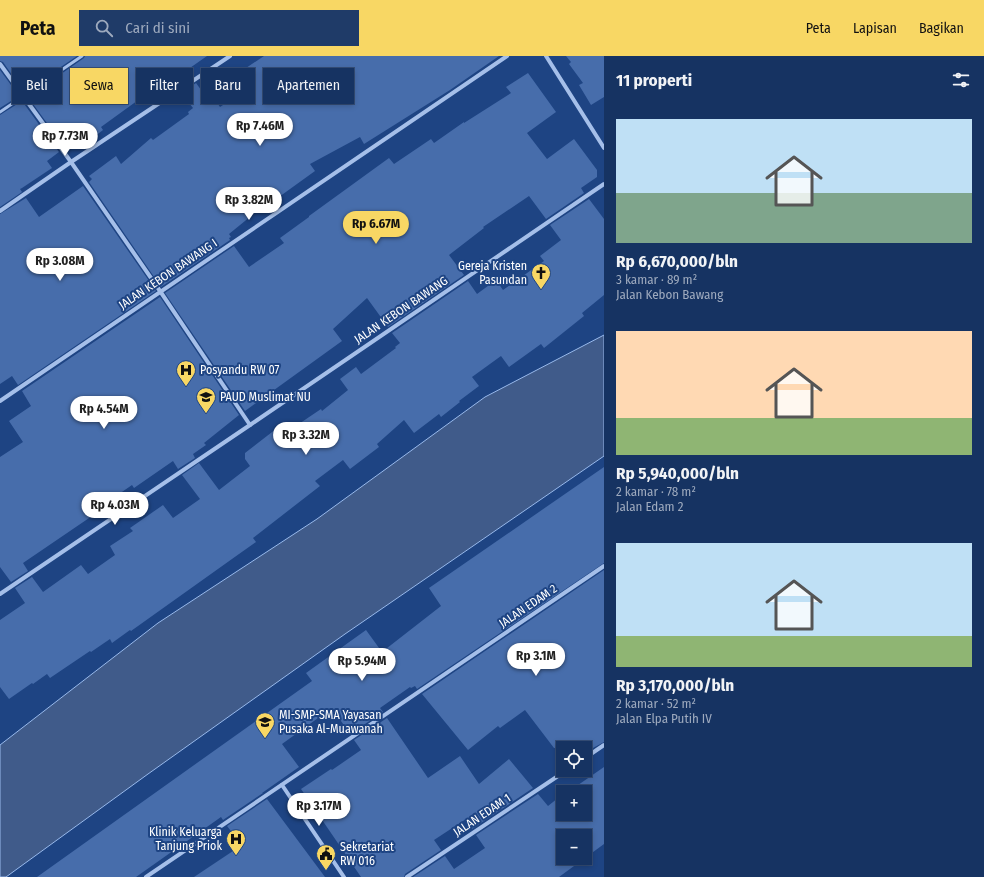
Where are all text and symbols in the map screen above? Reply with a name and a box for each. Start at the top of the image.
search box [79,10,359,46]
text: Peta [20,17,55,40]
icon: search [93,17,115,39]
text: Cari di sini [125,19,190,37]
text: Peta [806,20,831,37]
text: Lapisan [853,20,897,37]
text: Bagikan [919,20,964,37]
chip: Beli [12,68,62,104]
chip: Sewa [70,68,128,104]
chip: Filter [136,68,193,104]
chip: Baru [201,68,255,104]
chip: Apartemen [263,68,354,104]
icon: filters [950,69,972,91]
text: 11 properti [616,70,692,91]
pin: Rp 7.46M [219,113,301,147]
text: Rp 7.46M [236,118,284,133]
pin: Rp 7.73M [24,123,106,157]
text: Rp 7.73M [42,128,88,143]
icon: home [758,145,830,217]
pin: Rp 3.82M [208,187,290,221]
text: Rp 3.82M [225,192,273,207]
pin: Rp 6.67M [335,211,417,245]
text: Rp 6.67M [352,216,400,231]
street label: JALAN KEBON BAWANG I [116,236,220,312]
pin: Rp 3.08M [19,248,101,282]
text: Rp 6,670,000/bln [616,251,738,272]
text: Rp 3.08M [35,253,85,268]
place label: Gereja Kristen Pasundan [458,259,527,287]
church icon: Gereja Kristen Pasundan [530,262,552,290]
text: 3 kamar · 89 m² [616,272,697,287]
street label: JALAN KEBON BAWANG [352,273,451,346]
text: Jalan Kebon Bawang [616,287,723,302]
icon: home [758,357,830,429]
hospital icon: Posyandu RW 07 [175,359,197,387]
place label: Posyandu RW 07 [200,363,279,377]
school or university icon: PAUD Muslimat NU [195,386,217,414]
place label: PAUD Muslimat NU [220,390,311,404]
pin: Rp 4.54M [63,396,145,430]
text: Rp 4.54M [79,401,129,416]
pin: Rp 3.32M [265,422,347,456]
text: Rp 3.32M [282,427,330,442]
text: Rp 5,940,000/bln [616,463,739,484]
text: 2 kamar · 78 m² [616,484,696,499]
pin: Rp 4.03M [74,492,156,526]
text: Rp 4.03M [90,497,140,512]
text: Jalan Edam 2 [616,499,683,514]
icon: home [758,569,830,641]
street label: JALAN EDAM 2 [496,582,560,630]
pin: Rp 3.1M [499,643,573,677]
pin: Rp 5.94M [321,648,403,682]
text: Rp 3.1M [516,648,556,663]
text: Rp 5.94M [338,653,386,668]
text: Rp 3,170,000/bln [616,675,734,696]
text: 2 kamar · 52 m² [616,696,696,711]
place label: MI-SMP-SMA Yayasan Pusaka Al-Muawanah [279,708,383,736]
school or university icon: MI-SMP-SMA Yayasan Pusaka Al-Muawanah [254,711,276,739]
text: Jalan Elpa Putih IV [616,711,712,726]
map controls [556,741,592,865]
button: locate [556,741,592,777]
button: + [556,785,592,821]
street label: JALAN EDAM 1 [451,791,513,839]
pin: Rp 3.17M [278,793,360,827]
text: Rp 3.17M [296,798,342,813]
place label: Klinik Keluarga Tanjung Priok [149,825,222,853]
hospital icon: Klinik Keluarga Tanjung Priok [225,828,247,856]
button: − [556,829,592,865]
place label: Sekretariat RW 016 [340,840,394,868]
public building icon: Sekretariat RW 016 [315,843,337,871]

